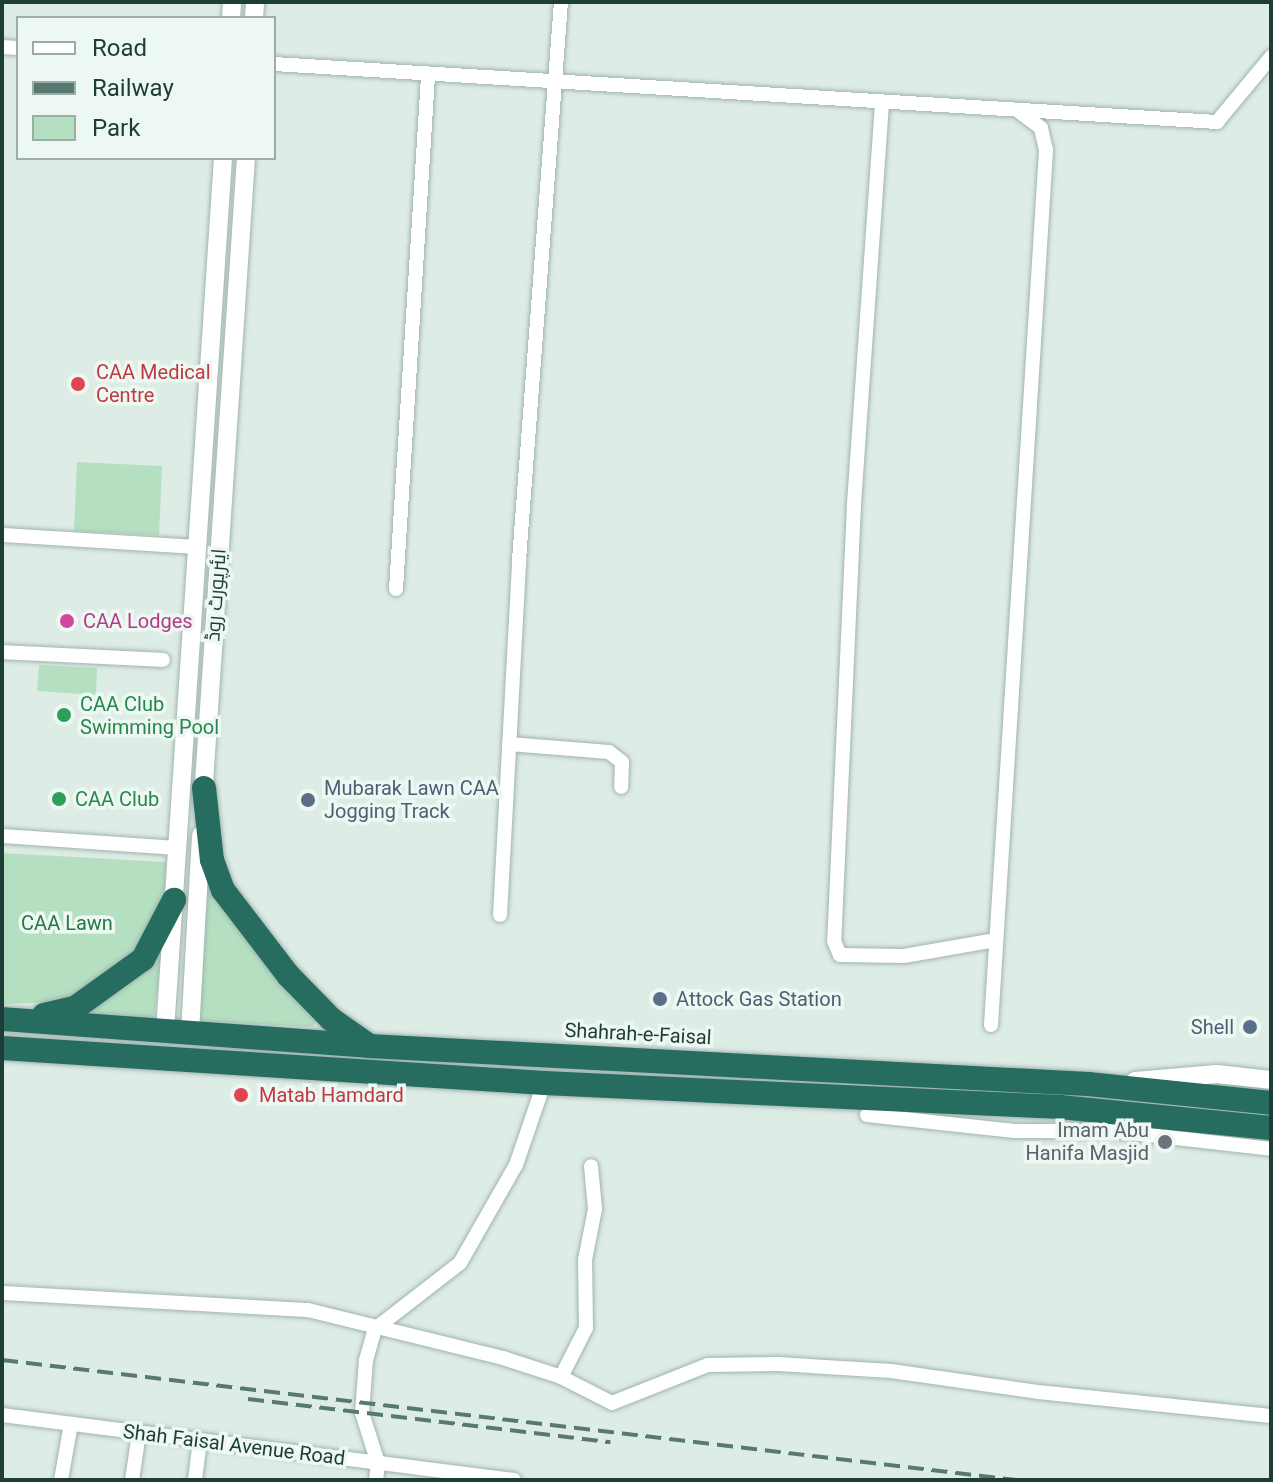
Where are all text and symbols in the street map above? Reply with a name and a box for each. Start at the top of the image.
legend [16,16,276,160]
text: Road [92,34,147,62]
text: Railway [92,74,174,102]
text: Park [92,114,140,142]
place label: CAA Medical Centre [96,360,210,407]
marker: CAA Medical Centre [67,373,89,395]
street label: ایئرپورٹ روڈ [201,548,231,642]
place label: CAA Lodges [83,609,193,633]
marker: CAA Lodges [58,612,76,630]
place label: CAA Club Swimming Pool [80,692,219,739]
marker: CAA Club Swimming Pool [55,706,73,724]
place label: Mubarak Lawn CAA Jogging Track [324,776,499,823]
place label: CAA Club [75,787,159,811]
marker: CAA Club [50,790,68,808]
marker: Mubarak Lawn CAA Jogging Track [299,791,317,809]
park label: CAA Lawn [21,911,113,935]
place label: Attock Gas Station [676,987,842,1011]
marker: Attock Gas Station [651,990,669,1008]
place label: Shell [1191,1015,1234,1039]
street label: Shahrah-e-Faisal [564,1018,712,1050]
marker: Shell [1241,1018,1259,1036]
place label: Matab Hamdard [259,1083,404,1107]
marker: Matab Hamdard [230,1084,252,1106]
place label: Imam Abu Hanifa Masjid [1026,1118,1149,1165]
marker: Imam Abu Hanifa Masjid [1156,1133,1174,1151]
street label: Shah Faisal Avenue Road [122,1419,346,1471]

